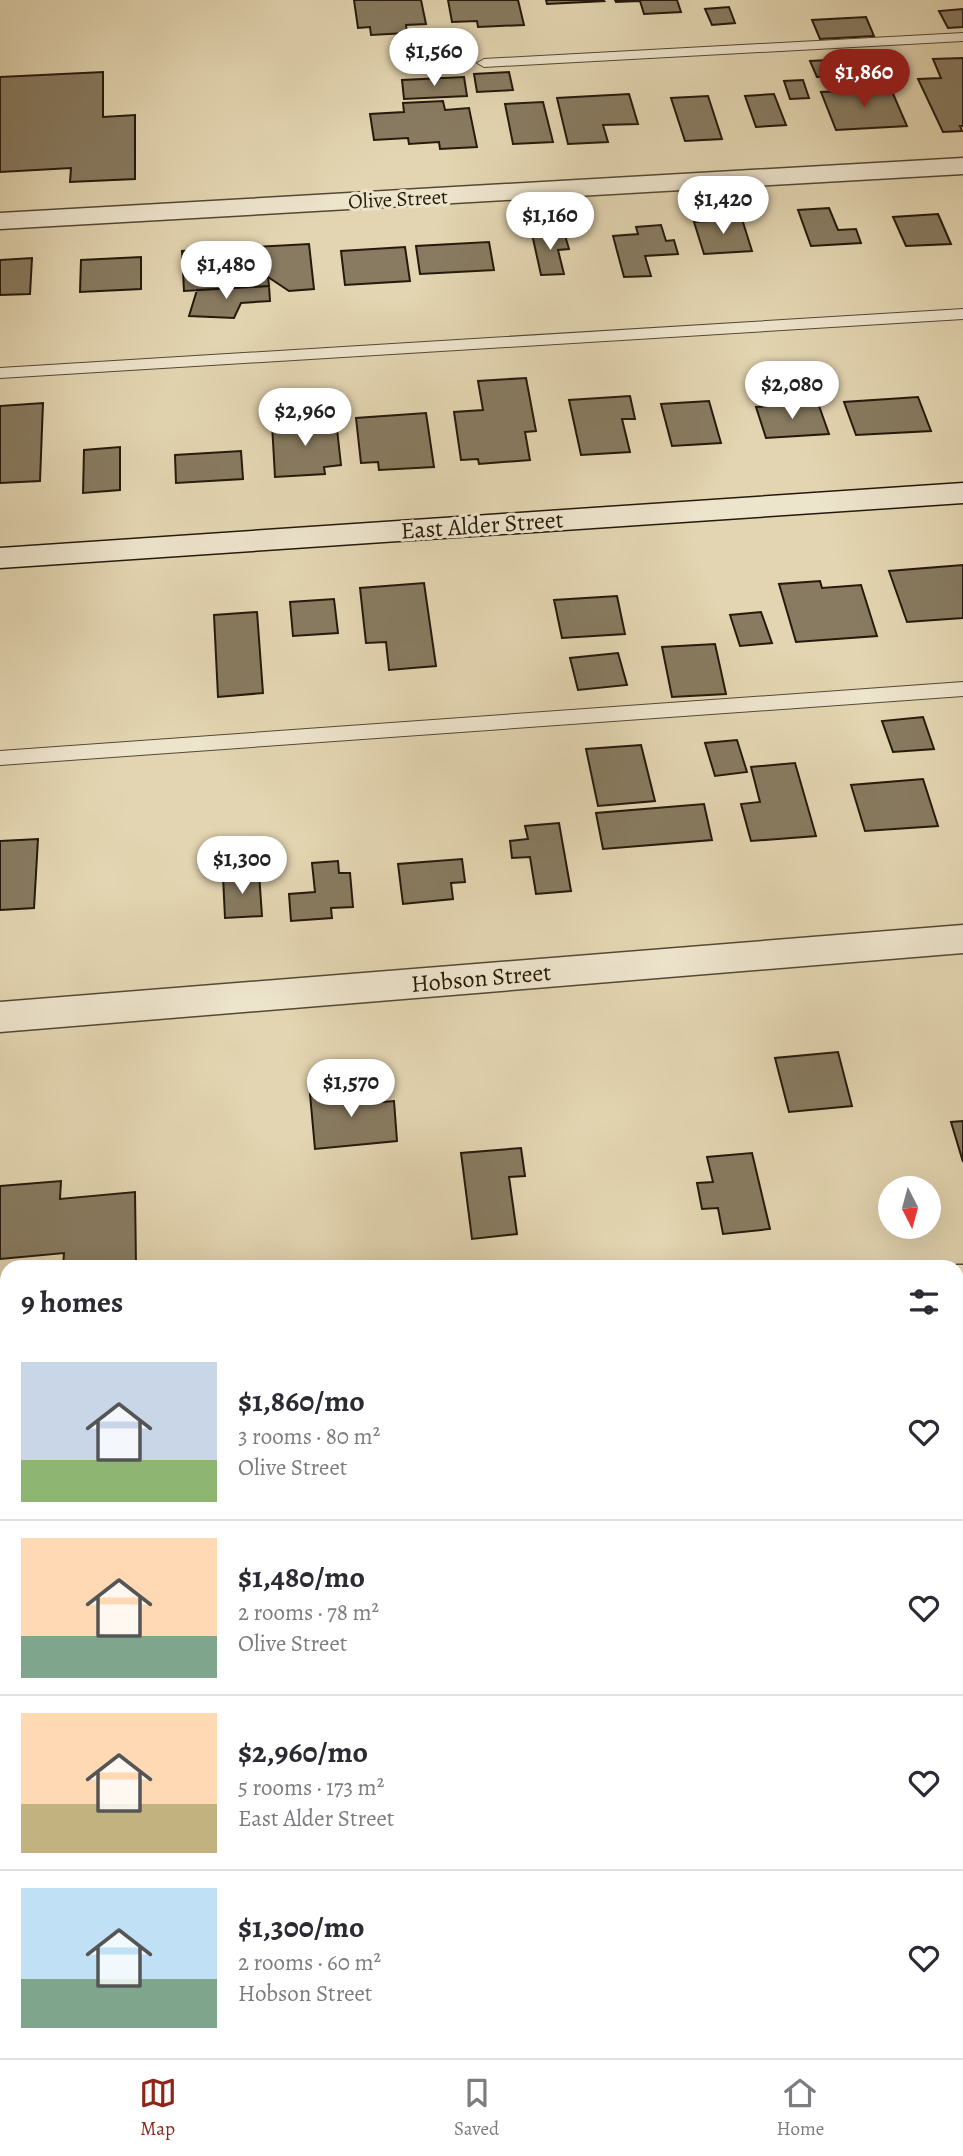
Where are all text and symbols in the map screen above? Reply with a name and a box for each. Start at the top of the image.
pin: $1,560 [377,28,491,88]
text: $1,560 [405,35,463,66]
pin: $1,860 [807,50,921,109]
text: $1,860 [835,56,893,87]
pin: $1,420 [666,176,780,236]
street label: Olive Street [347,182,449,216]
text: $1,420 [694,183,752,214]
pin: $1,160 [493,192,607,252]
text: $1,160 [522,199,578,230]
pin: $1,480 [169,242,283,301]
text: $1,480 [197,248,255,279]
pin: $2,080 [735,362,849,421]
text: $2,080 [761,368,823,399]
pin: $2,960 [248,388,362,448]
text: $2,960 [275,395,335,426]
street label: East Alder Street [399,503,565,547]
pin: $1,300 [185,836,299,896]
text: $1,300 [213,843,271,874]
street label: Hobson Street [410,956,552,1000]
pin: $1,570 [294,1060,408,1119]
text: $1,570 [323,1066,379,1097]
north arrow [878,1176,942,1239]
map controls [878,1176,941,1239]
text: 9 homes [21,1282,123,1322]
icon: filters [905,1283,943,1321]
text: $1,860/mo [238,1381,365,1421]
icon: home [77,1390,161,1474]
icon: heart [905,1413,943,1451]
text: 3 rooms · 80 m² [238,1421,380,1452]
text: Olive Street [238,1452,347,1483]
text: $1,480/mo [238,1557,365,1597]
icon: home [77,1566,161,1650]
icon: heart [905,1589,943,1627]
text: 2 rooms · 78 m² [238,1597,379,1628]
text: Olive Street [238,1628,347,1659]
text: $2,960/mo [238,1732,368,1772]
icon: home [77,1741,161,1825]
icon: heart [905,1764,943,1802]
text: 5 rooms · 173 m² [238,1772,384,1803]
text: East Alder Street [238,1803,394,1834]
text: $1,300/mo [238,1907,364,1947]
icon: home [77,1916,161,2000]
icon: heart [905,1939,943,1977]
text: 2 rooms · 60 m² [238,1947,381,1978]
text: Hobson Street [238,1978,372,2009]
tab: Map [139,2074,177,2142]
tab: Saved [454,2074,499,2142]
tab: Home [777,2074,824,2142]

